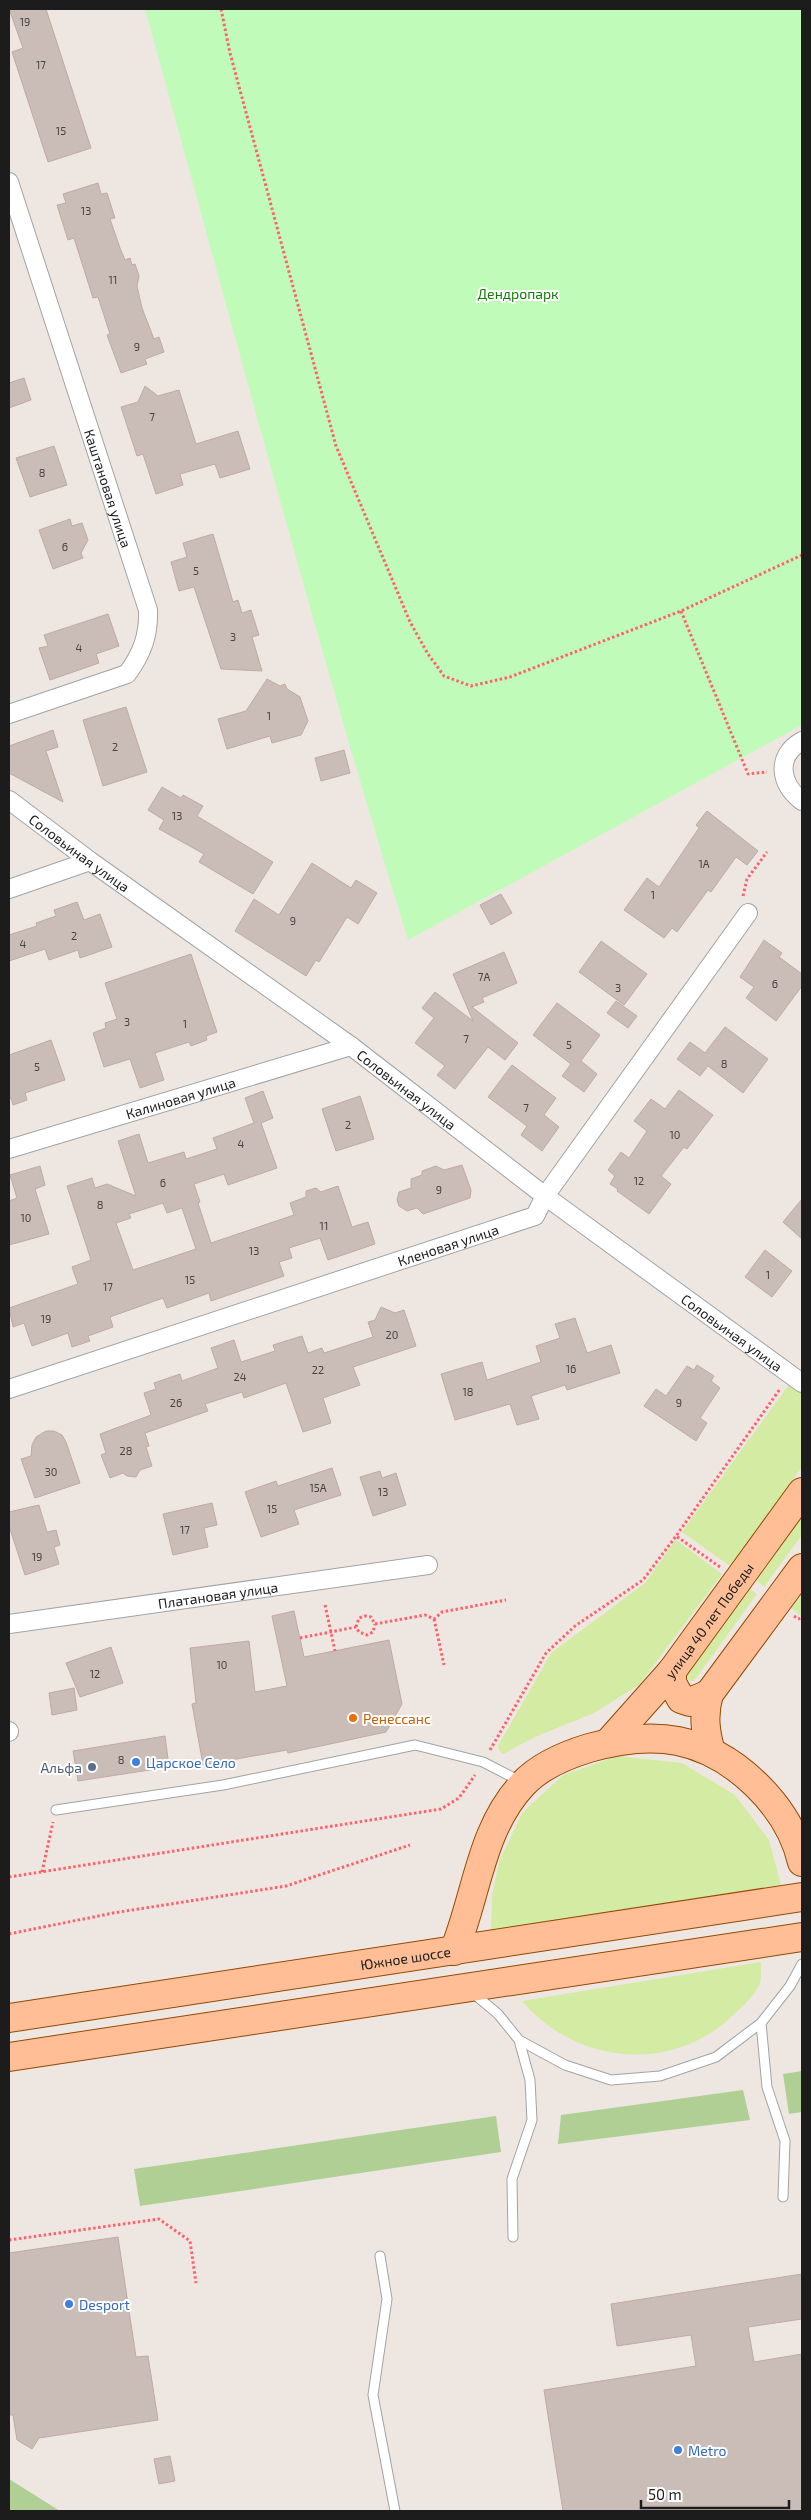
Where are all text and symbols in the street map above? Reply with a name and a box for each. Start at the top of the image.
house number: 19 [20,15,30,28]
house number: 17 [36,58,46,71]
house number: 15 [56,124,66,137]
house number: 13 [81,204,91,217]
house number: 11 [109,273,117,286]
park label: Дендропарк [477,285,559,302]
house number: 9 [134,340,140,353]
house number: 7 [149,410,155,423]
street label: Каштановая улица [81,427,136,550]
house number: 8 [39,466,45,479]
house number: 6 [62,540,68,553]
house number: 5 [193,564,199,577]
house number: 3 [230,630,236,643]
house number: 4 [76,641,83,654]
house number: 1 [267,709,271,722]
house number: 2 [112,740,118,753]
house number: 13 [172,809,182,822]
street label: Соловьиная улица [26,810,133,895]
house number: 1А [698,857,710,870]
house number: 1 [651,888,655,901]
house number: 9 [290,914,296,927]
house number: 2 [71,929,77,942]
house number: 4 [20,937,27,950]
house number: 7А [478,970,490,983]
house number: 6 [772,977,778,990]
house number: 3 [615,981,621,994]
house number: 3 [124,1015,130,1028]
house number: 1 [183,1017,187,1030]
house number: 7 [463,1032,469,1045]
house number: 5 [566,1038,572,1051]
street label: Соловьиная улица [354,1046,460,1133]
house number: 8 [721,1057,727,1070]
house number: 5 [34,1060,40,1073]
street label: Калиновая улица [123,1073,237,1122]
house number: 7 [523,1101,529,1114]
house number: 2 [345,1118,351,1131]
house number: 10 [669,1128,681,1141]
house number: 4 [238,1137,245,1150]
house number: 12 [634,1174,644,1187]
house number: 6 [160,1176,166,1189]
house number: 9 [436,1183,442,1196]
house number: 8 [97,1198,103,1211]
house number: 10 [20,1211,32,1224]
house number: 11 [320,1219,328,1232]
street label: Кленовая улица [395,1220,501,1269]
house number: 13 [249,1244,259,1257]
house number: 1 [766,1268,770,1281]
house number: 15 [185,1273,195,1286]
house number: 17 [103,1280,113,1293]
street label: Соловьиная улица [678,1290,786,1375]
house number: 19 [41,1312,51,1325]
house number: 20 [386,1328,398,1341]
house number: 16 [566,1362,576,1375]
house number: 22 [312,1363,324,1376]
house number: 24 [234,1370,247,1383]
house number: 18 [462,1385,474,1398]
house number: 26 [170,1396,182,1409]
house number: 9 [676,1396,682,1409]
house number: 28 [120,1444,132,1457]
house number: 30 [45,1465,57,1478]
house number: 15А [309,1481,327,1494]
house number: 13 [378,1485,388,1498]
house number: 15 [267,1502,277,1515]
house number: 17 [180,1523,190,1536]
house number: 19 [32,1550,42,1563]
street label: улица 40 лет Победы [661,1559,756,1682]
street label: Платановая улица [157,1578,279,1611]
house number: 10 [216,1658,228,1671]
house number: 12 [90,1667,100,1680]
place label: Ренессанс [363,1710,431,1727]
marker: Ренессанс [347,1712,359,1724]
house number: 8 [118,1753,124,1766]
place label: Царское Село [146,1754,236,1771]
marker: Царское Село [130,1756,142,1768]
place label: Альфа [40,1759,82,1776]
marker: Альфа [86,1761,98,1773]
street label: Южное шоссе [359,1942,452,1973]
place label: Desport [79,2296,130,2313]
marker: Desport [63,2298,75,2310]
place label: Metro [688,2442,727,2459]
marker: Metro [672,2444,684,2456]
scale bar [641,2478,788,2510]
text: 50 m [648,2485,682,2503]

